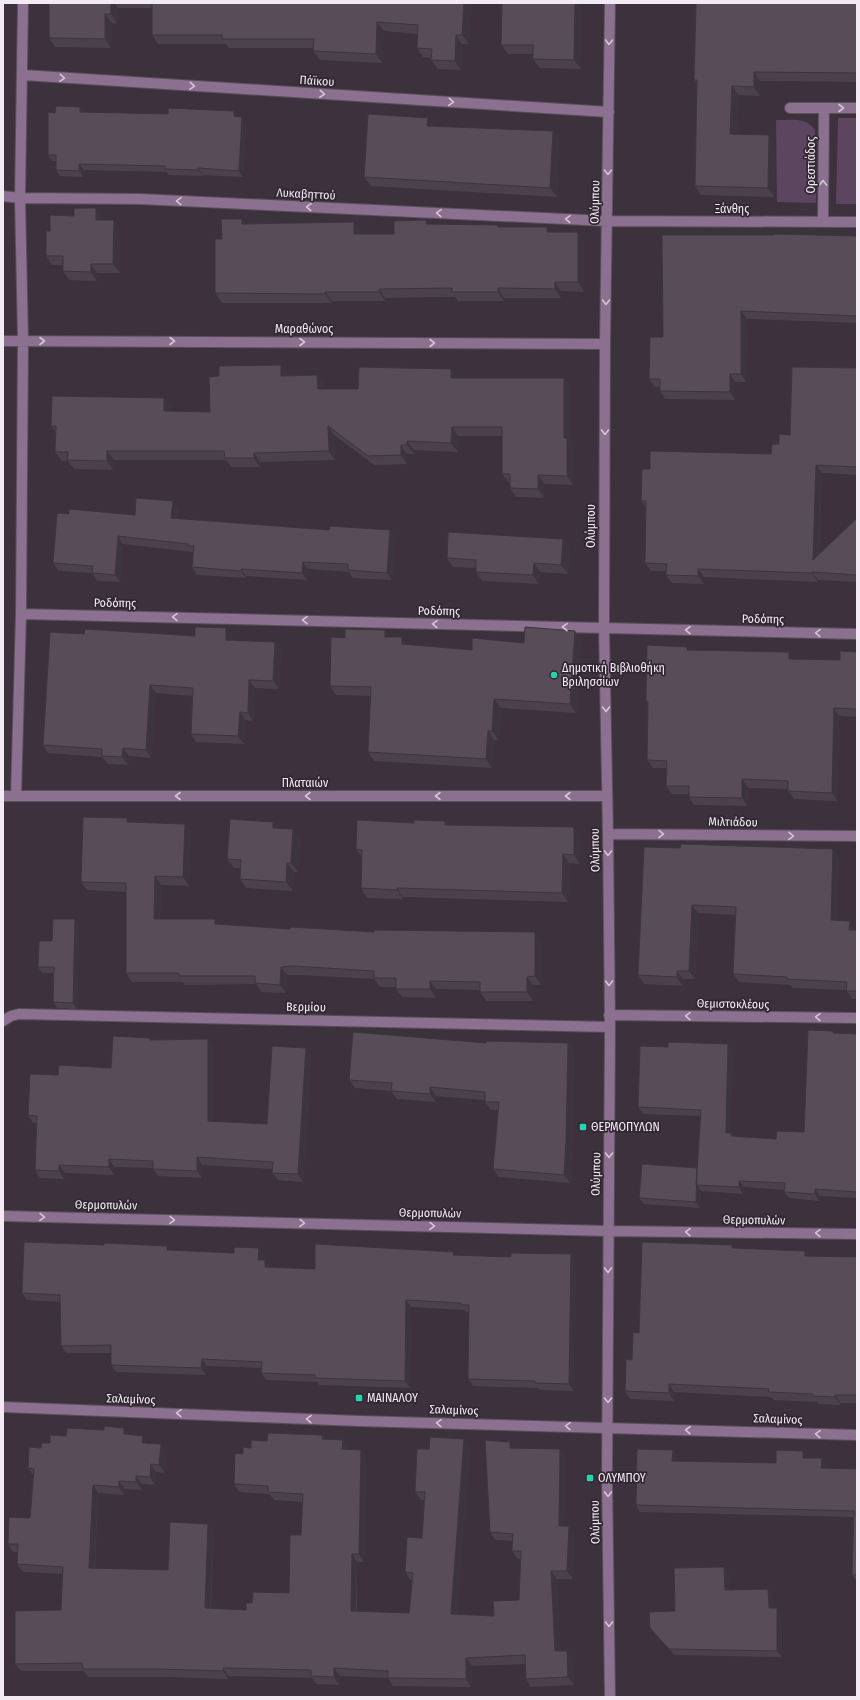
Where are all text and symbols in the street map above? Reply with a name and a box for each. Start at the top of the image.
one-way arrow [605,39,613,45]
one-way arrow [59,73,65,82]
street label: Πάϊκου [299,73,335,89]
one-way arrow [189,82,195,90]
one-way arrow [319,90,325,99]
one-way arrow [448,98,454,107]
one-way arrow [838,104,844,112]
street label: Ορεστιάδος [804,137,818,193]
one-way arrow [604,169,612,175]
street label: Ολύμπου [588,180,602,224]
one-way arrow [819,180,828,186]
street label: Λυκαβηττού [276,185,336,203]
one-way arrow [176,197,182,205]
street label: Ξάνθης [715,202,749,216]
one-way arrow [306,203,312,211]
one-way arrow [436,209,442,218]
one-way arrow [565,215,571,224]
one-way arrow [602,299,610,305]
street label: Μαραθώνος [275,322,333,336]
one-way arrow [39,337,45,345]
one-way arrow [169,337,175,345]
one-way arrow [299,338,305,346]
one-way arrow [429,339,435,347]
one-way arrow [601,429,609,435]
street label: Ολύμπου [584,504,598,548]
street label: Ροδόπης [94,596,136,610]
street label: Ροδόπης [418,604,460,618]
street label: Ροδόπης [742,612,784,626]
one-way arrow [172,613,178,621]
one-way arrow [302,616,308,625]
one-way arrow [432,619,438,628]
one-way arrow [562,623,568,631]
one-way arrow [685,626,691,634]
one-way arrow [815,629,821,637]
place label: Δημοτική Βιβλιοθήκη Βριλησσίων [562,661,665,689]
marker: Δημοτική Βιβλιοθήκη Βριλησσίων [549,670,559,680]
one-way arrow [601,706,610,712]
street label: Πλαταιών [282,776,329,790]
one-way arrow [175,792,181,800]
one-way arrow [305,792,311,800]
one-way arrow [435,792,441,800]
one-way arrow [565,792,571,800]
street label: Μιλτιάδου [708,815,758,829]
street label: Ολύμπου [588,828,602,872]
one-way arrow [658,830,664,838]
one-way arrow [788,832,794,840]
one-way arrow [604,850,612,856]
one-way arrow [605,980,613,986]
street label: Θεμιστοκλέους [697,996,769,1012]
street label: Βερμίου [286,1000,326,1014]
one-way arrow [685,1012,691,1020]
one-way arrow [815,1013,821,1021]
place label: ΘΕΡΜΟΠΥΛΩΝ [591,1120,660,1134]
marker: ΘΕΡΜΟΠΥΛΩΝ [578,1122,588,1132]
street label: Ολύμπου [589,1152,603,1196]
one-way arrow [605,1152,613,1158]
street label: Θερμοπυλών [75,1197,138,1213]
street label: Θερμοπυλών [399,1205,462,1221]
street label: Θερμοπυλών [723,1212,786,1228]
one-way arrow [39,1213,45,1221]
one-way arrow [169,1216,175,1224]
one-way arrow [299,1219,305,1227]
one-way arrow [429,1222,435,1231]
one-way arrow [685,1228,691,1236]
one-way arrow [815,1229,821,1238]
one-way arrow [604,1267,612,1273]
street label: Σαλαμίνος [106,1391,156,1407]
place label: ΜΑΙΝΑΛΟΥ [367,1391,418,1405]
marker: ΜΑΙΝΑΛΟΥ [354,1393,364,1403]
one-way arrow [604,1397,612,1403]
street label: Σαλαμίνος [429,1402,479,1418]
one-way arrow [176,1409,182,1418]
street label: Σαλαμίνος [753,1411,803,1427]
one-way arrow [306,1414,312,1423]
one-way arrow [436,1418,442,1427]
one-way arrow [565,1422,571,1430]
one-way arrow [685,1425,691,1434]
one-way arrow [815,1429,821,1438]
place label: ΟΛΥΜΠΟΥ [598,1471,646,1485]
marker: ΟΛΥΜΠΟΥ [585,1473,595,1483]
one-way arrow [603,1491,612,1497]
street label: Ολύμπου [588,1500,602,1544]
one-way arrow [605,1621,613,1627]

